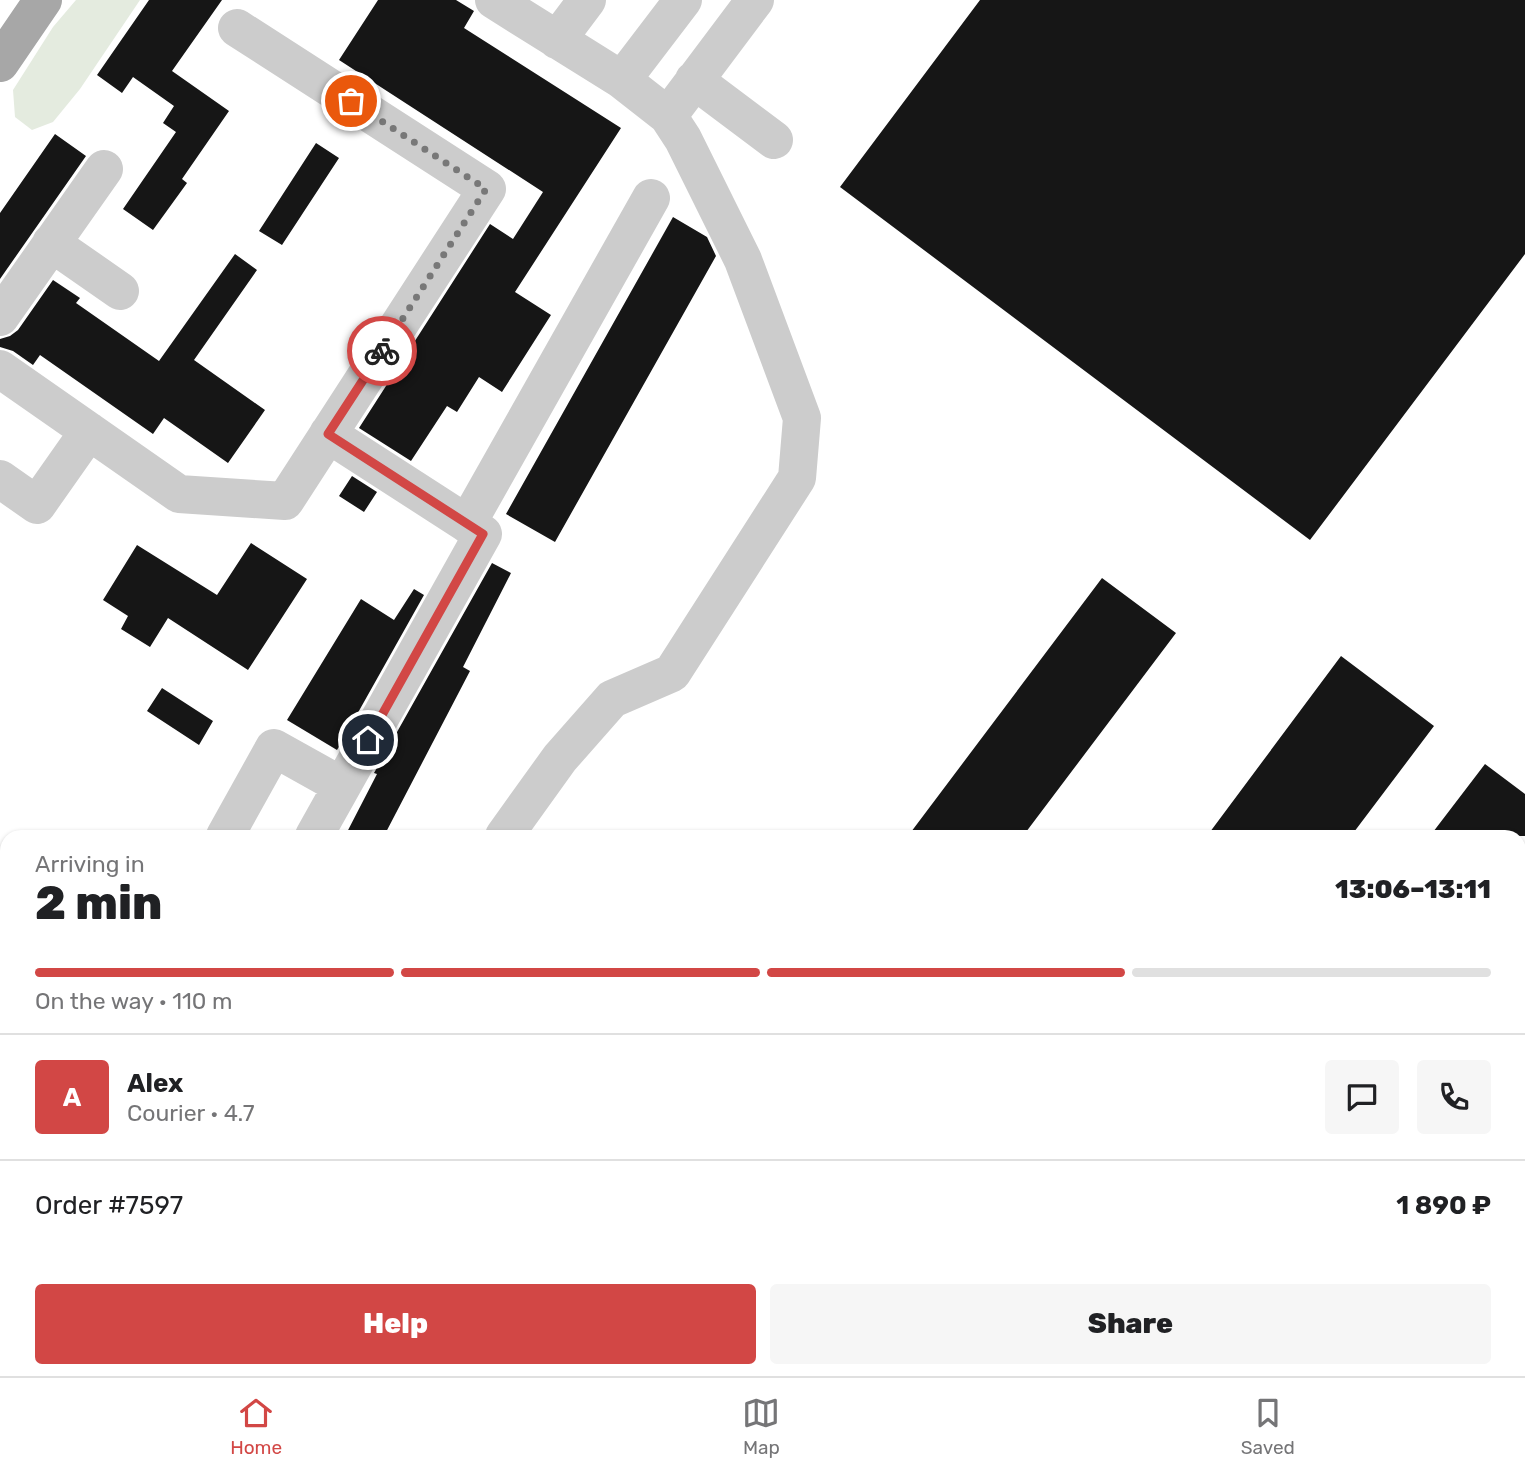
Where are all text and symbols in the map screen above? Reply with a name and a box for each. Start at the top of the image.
pin [321,71,381,131]
icon: bag [332,82,370,120]
courier [347,316,417,386]
icon: bike [363,332,401,370]
pin [338,710,398,770]
icon: home [349,721,387,759]
text: Arriving in [35,850,145,878]
text: 13:06–13:11 [1335,874,1491,905]
text: 2 min [35,876,162,931]
text: On the way · 110 m [35,987,233,1015]
button: chat [1325,1060,1399,1134]
button: phone [1417,1060,1491,1134]
text: Alex [127,1068,183,1099]
text: A [63,1082,81,1113]
text: Courier · 4.7 [127,1099,254,1127]
text: Order #7597 [35,1190,183,1221]
text: 1 890 ₽ [1396,1190,1491,1221]
button: Help [35,1284,756,1364]
button: Share [770,1284,1491,1364]
tab: Home [230,1394,282,1459]
tab: Map [742,1394,780,1459]
tab: Saved [1241,1394,1295,1459]

